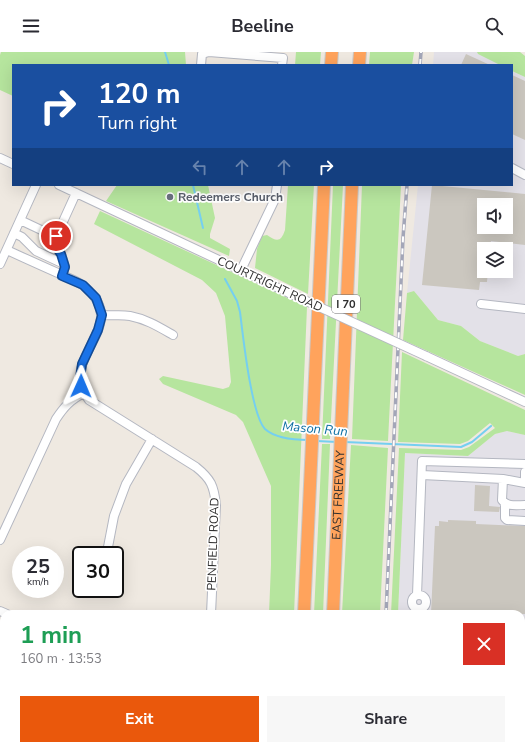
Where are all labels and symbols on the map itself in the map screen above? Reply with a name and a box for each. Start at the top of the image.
place label: Redeemers Church [178,189,283,205]
marker: Redeemers Church [165,192,175,202]
pin [39,219,73,253]
street label: COURTRIGHT ROAD [215,253,325,316]
road number: I 70 [332,295,360,313]
position arrow [60,365,102,407]
water label: Mason Run [282,417,348,441]
street label: EAST FREEWAY [328,449,348,540]
street label: PENFIELD ROAD [203,497,223,591]
speed limit sign: 30 [72,546,124,598]

